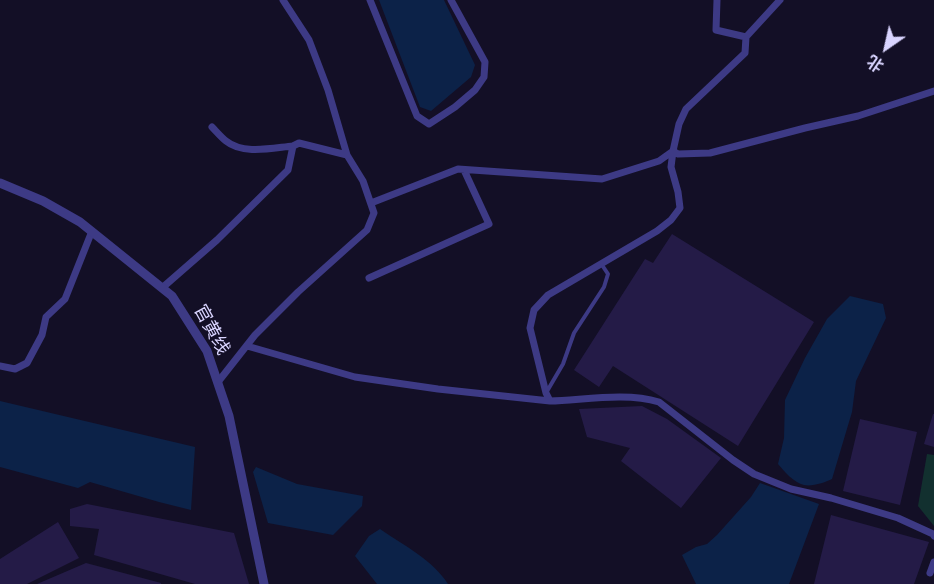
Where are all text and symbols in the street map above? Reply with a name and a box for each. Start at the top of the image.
north arrow [856,18,916,78]
text: 北 [863,50,888,77]
street label: 官黄线 [188,301,234,359]

